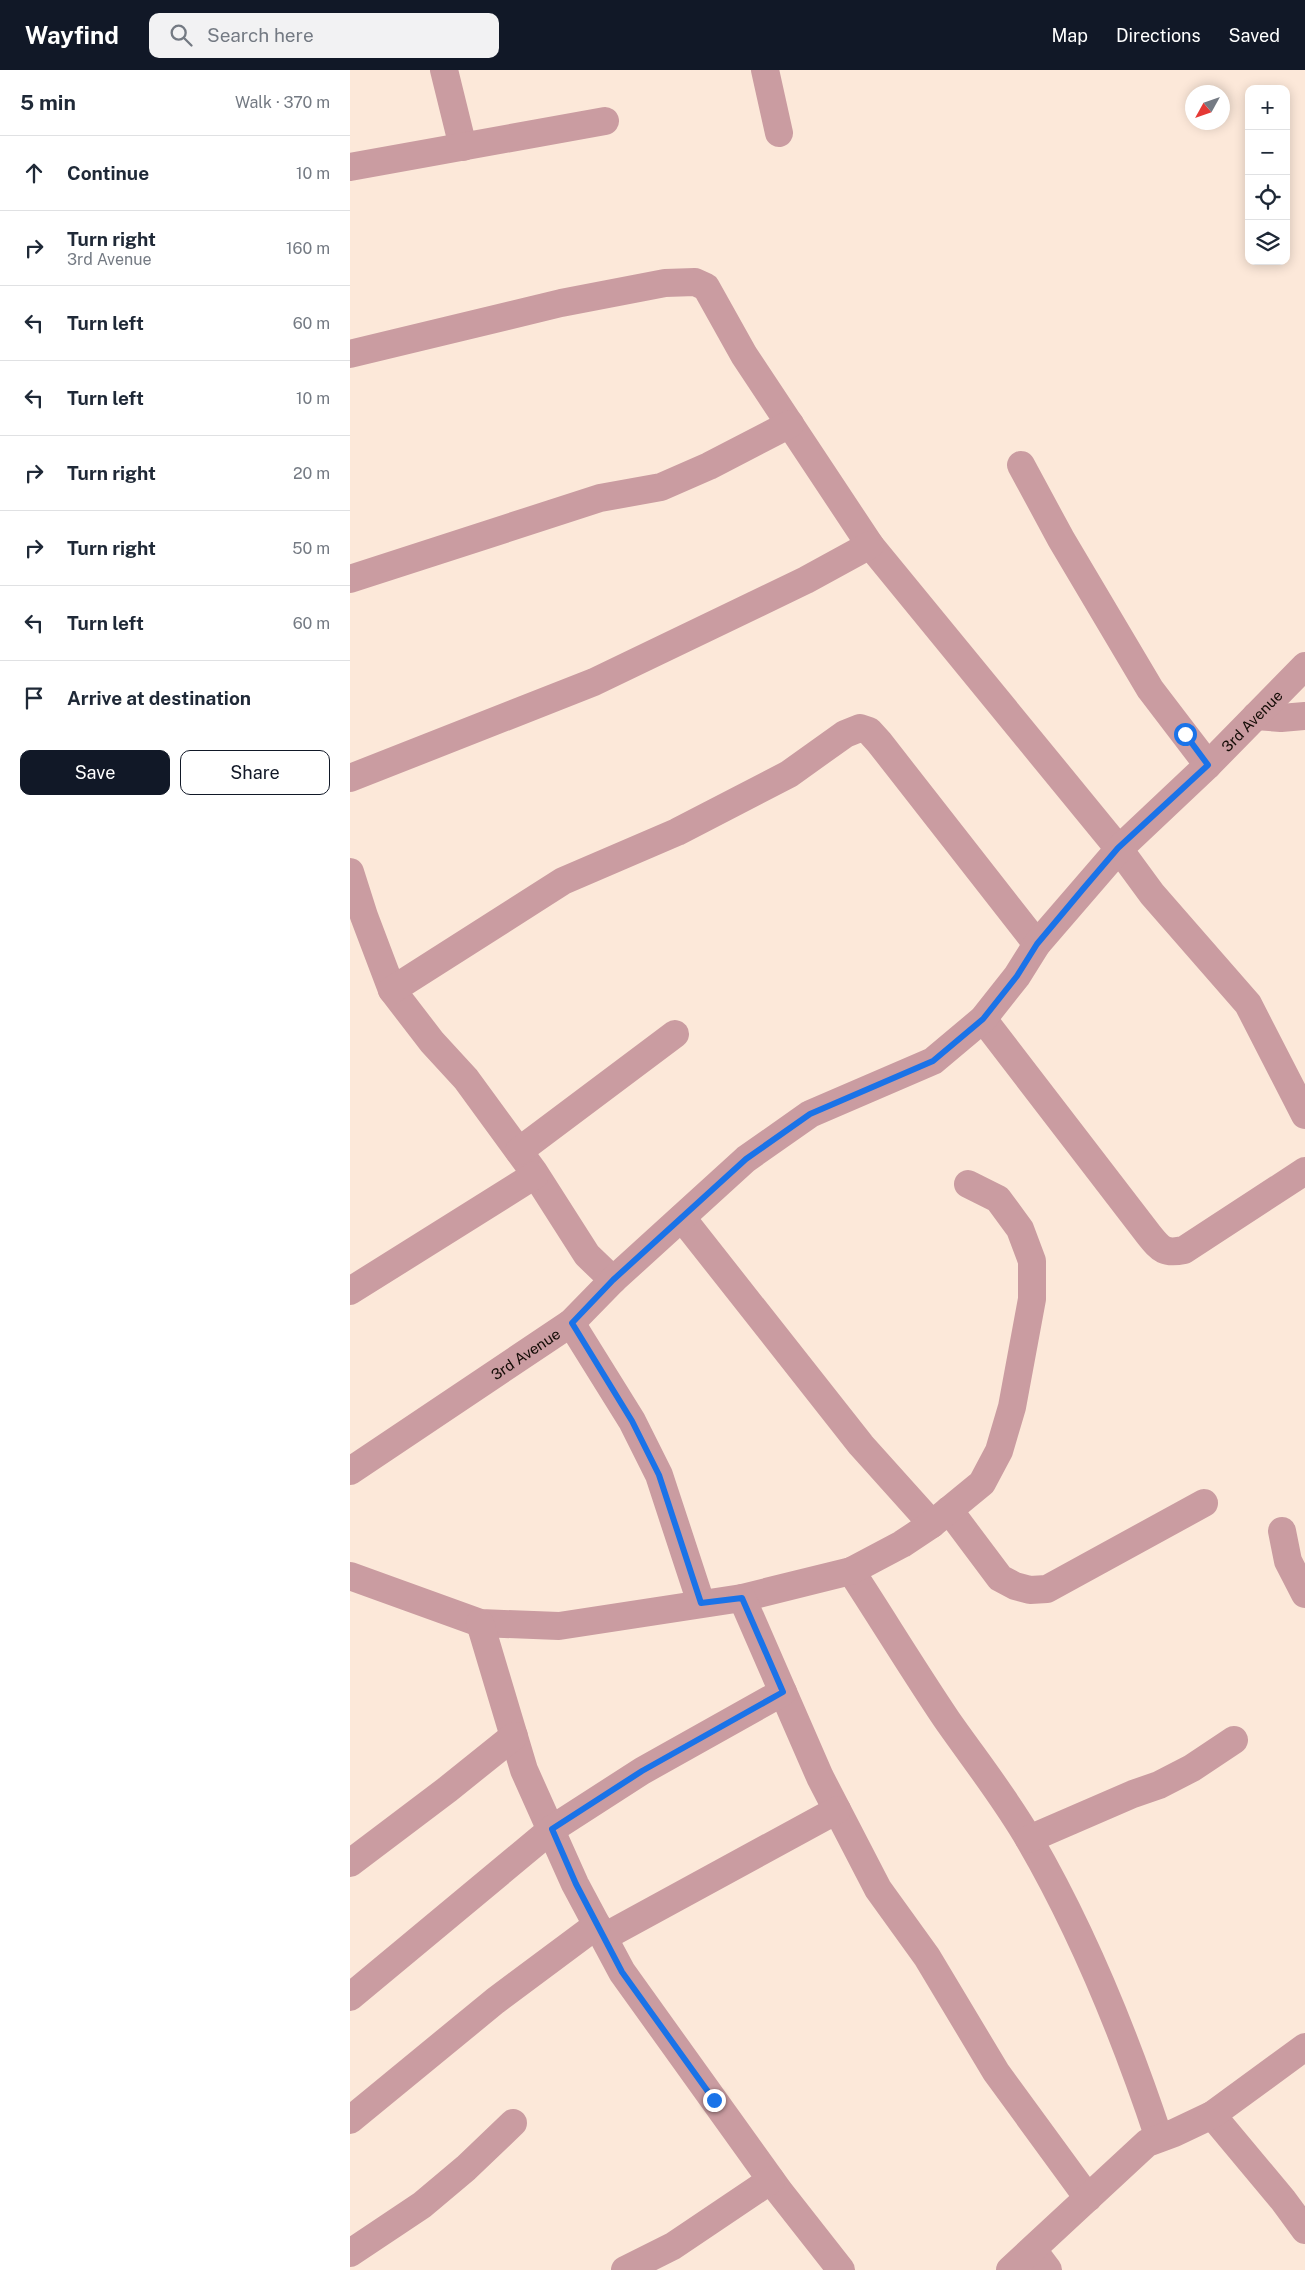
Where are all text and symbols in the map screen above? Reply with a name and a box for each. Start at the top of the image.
search box [149,13,499,58]
text: Wayfind [25,21,119,49]
icon: search [167,21,195,49]
text: Search here [207,24,314,46]
text: Map [1051,25,1088,46]
text: Directions [1116,25,1201,46]
text: Saved [1229,25,1280,46]
north arrow [1185,85,1230,130]
map controls [1245,85,1290,265]
button: + [1245,85,1290,130]
text: 5 min [20,90,76,115]
text: Walk · 370 m [235,93,330,112]
button: − [1245,130,1290,175]
icon: ahead [20,159,48,187]
text: Continue [67,162,149,184]
text: 10 m [296,164,330,183]
button: locate [1245,175,1290,220]
button: layers [1245,220,1290,265]
text: Turn right [67,228,156,250]
icon: right [20,234,48,262]
text: 160 m [286,239,330,258]
text: 3rd Avenue [67,250,152,269]
icon: left [20,309,48,337]
text: Turn left [67,312,144,334]
text: 60 m [293,314,330,333]
icon: left [20,384,48,412]
text: Turn left [67,387,144,409]
text: 10 m [296,389,330,408]
icon: right [20,459,48,487]
text: Turn right [67,462,156,484]
text: 20 m [293,464,330,483]
icon: right [20,534,48,562]
text: Turn right [67,537,156,559]
text: 50 m [292,539,330,558]
icon: left [20,609,48,637]
text: Turn left [67,612,144,634]
text: 60 m [293,614,330,633]
icon: arrive [20,684,48,712]
street label: 3rd Avenue [1218,686,1285,755]
text: Arrive at destination [67,687,251,709]
route start [1174,723,1197,746]
button: Save [20,750,170,795]
button: Share [180,750,330,795]
street label: 3rd Avenue [488,1324,563,1383]
route end [703,2089,726,2112]

